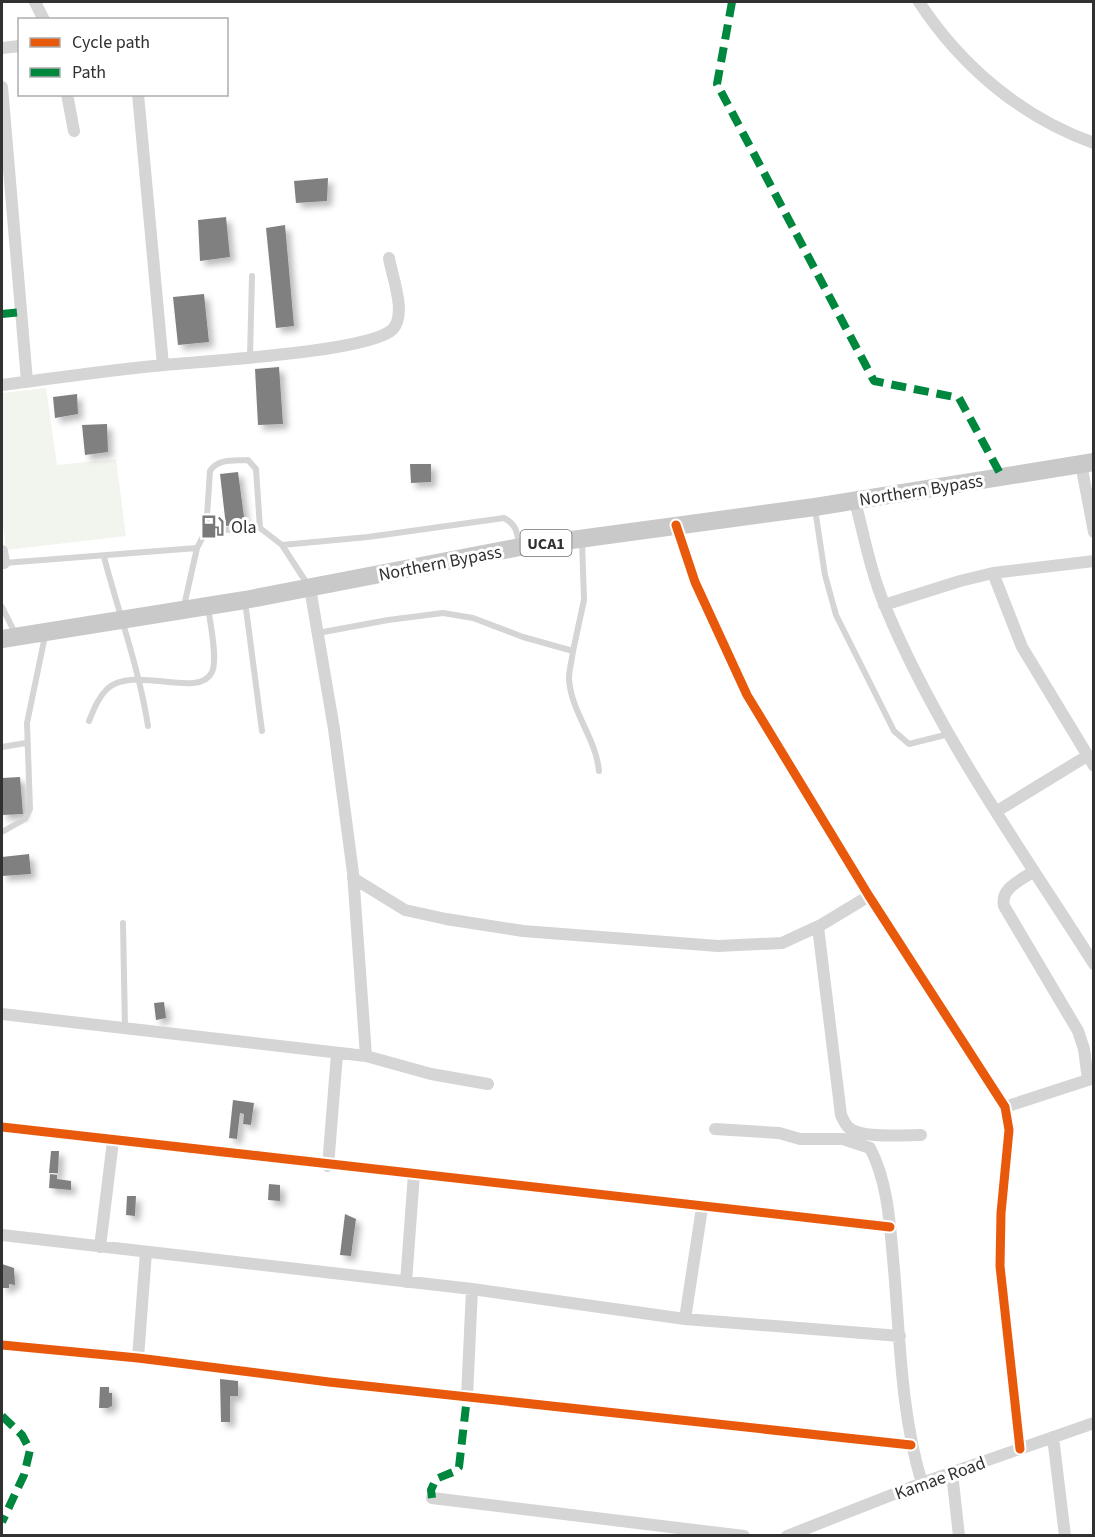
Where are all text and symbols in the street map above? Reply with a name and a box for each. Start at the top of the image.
legend [18,18,228,96]
text: Cycle path [72,30,150,55]
text: Path [72,60,106,85]
street label: Northern Bypass [857,468,985,513]
fuel station icon: Ola [200,514,226,540]
place label: Ola [231,515,257,540]
road number: UCA1 [520,530,572,556]
street label: Northern Bypass [376,539,504,588]
street label: Kamae Road [891,1451,989,1506]

